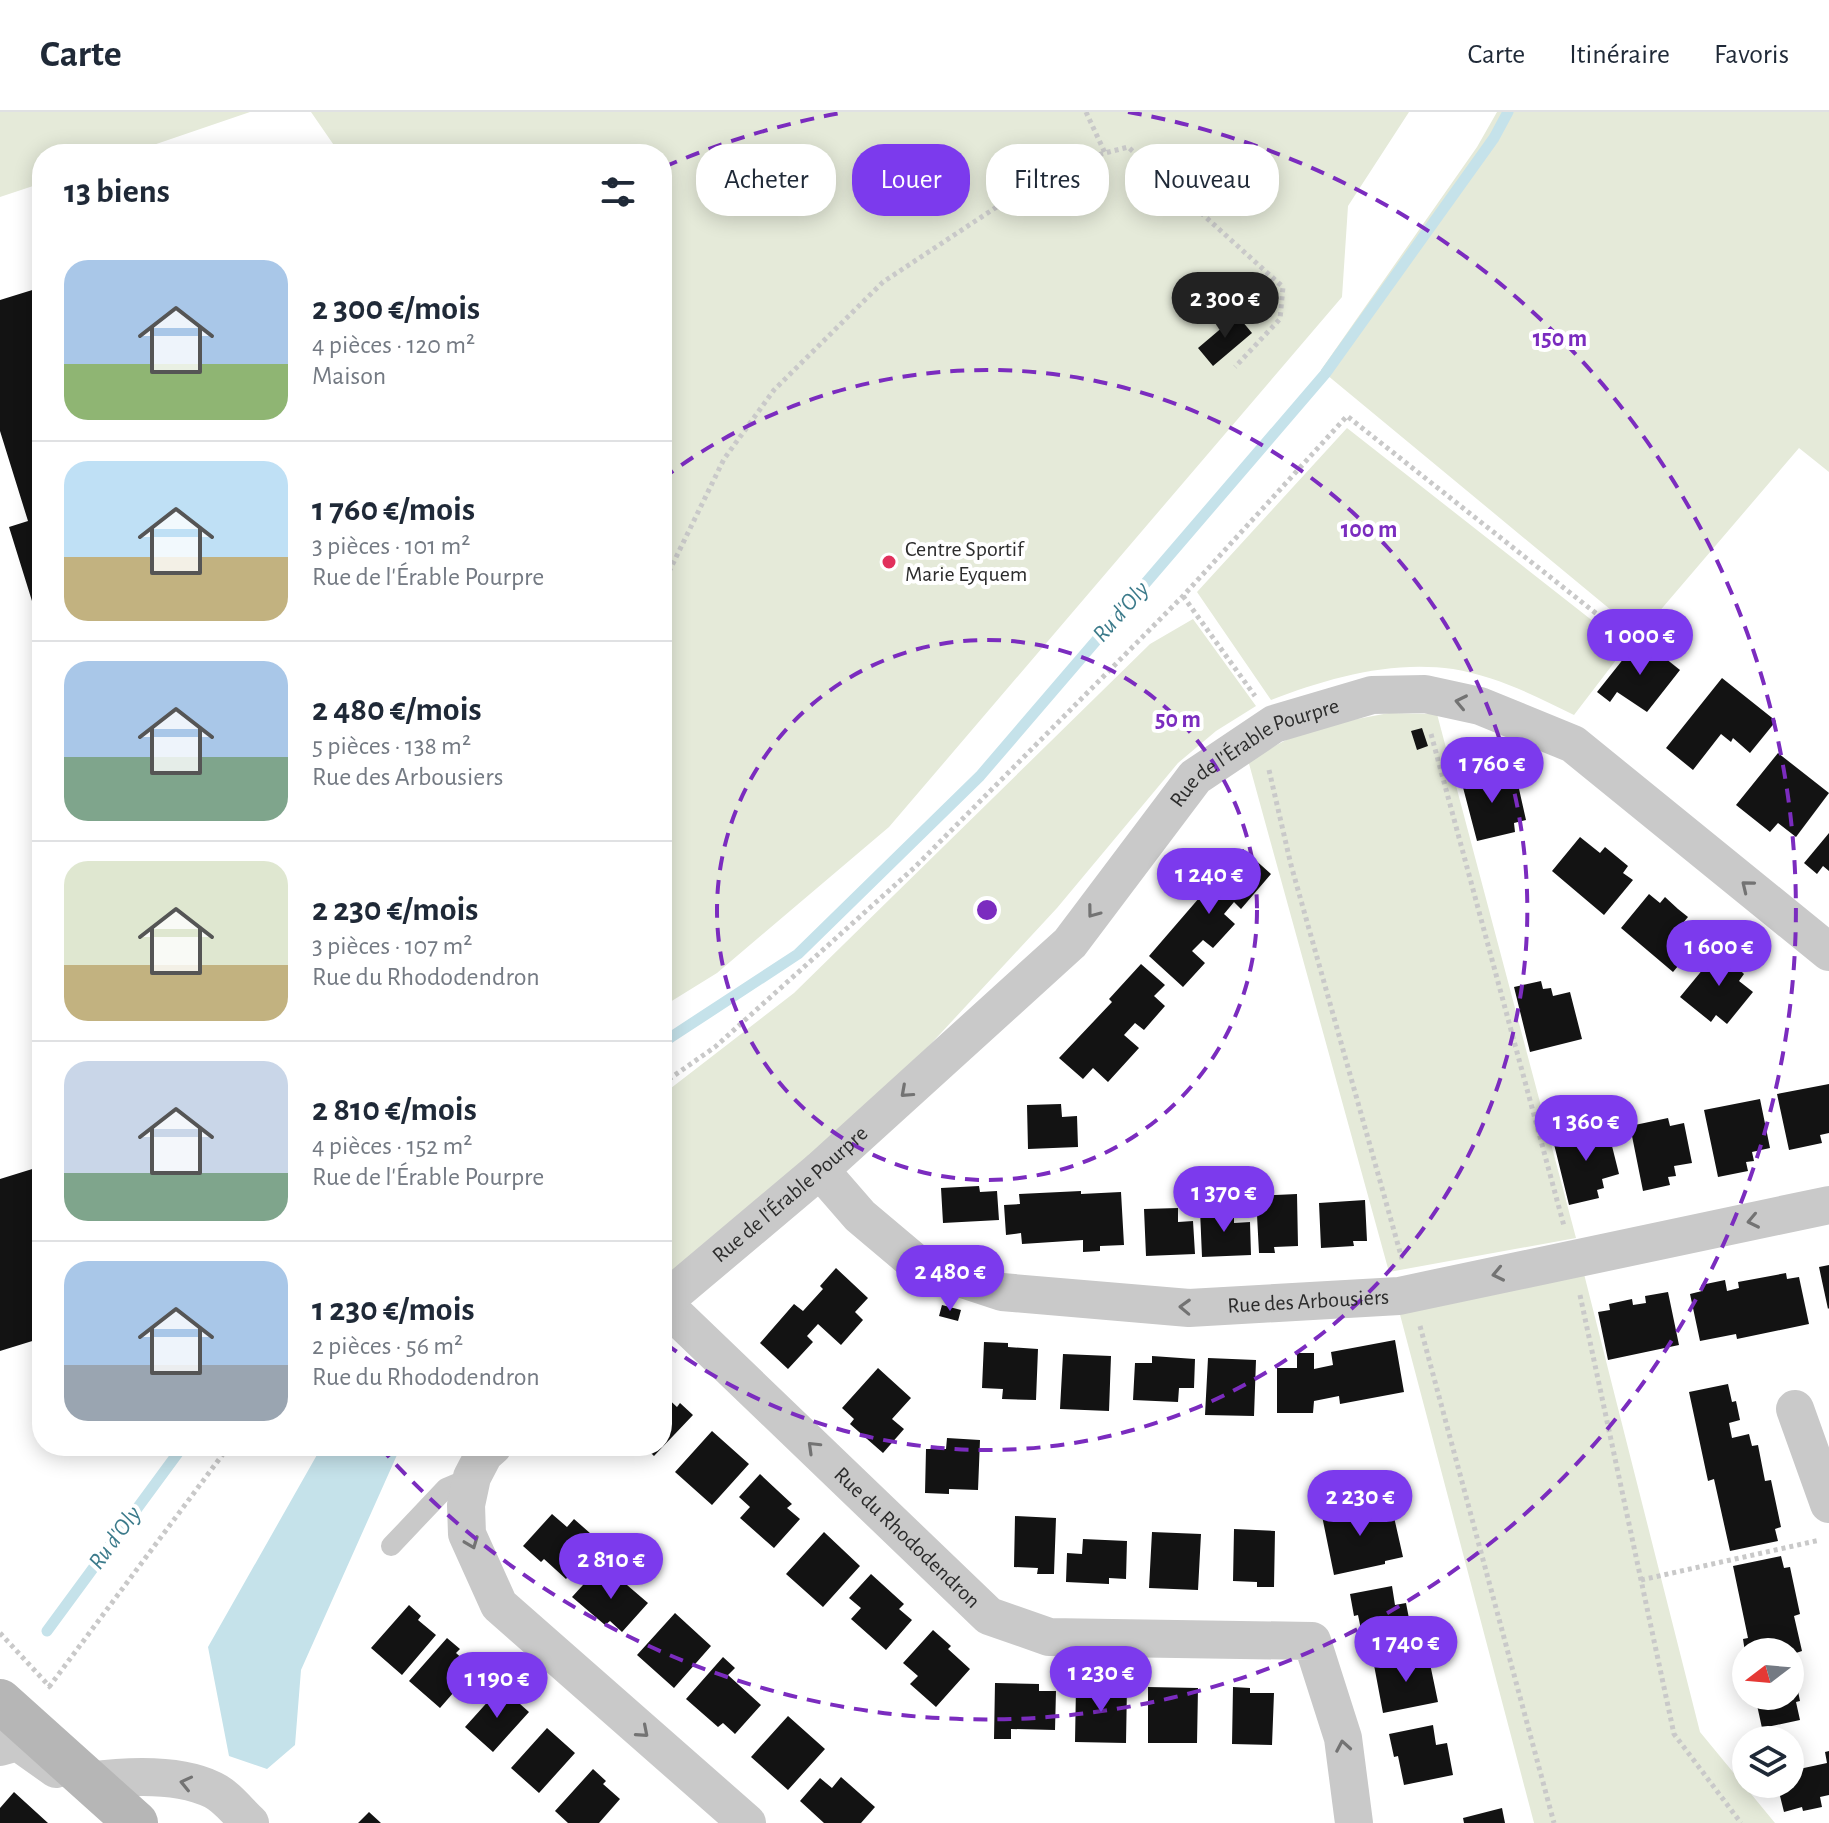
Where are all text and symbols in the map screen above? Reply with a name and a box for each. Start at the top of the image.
text: Carte [40,36,122,74]
text: Carte [1468,41,1525,69]
text: Itinéraire [1569,41,1670,69]
text: Favoris [1714,41,1789,69]
chip: Acheter [696,144,836,216]
chip: Louer [852,144,970,216]
chip: Filtres [986,144,1109,216]
chip: Nouveau [1125,144,1279,216]
icon: filters [596,170,640,214]
text: 13 biens [64,175,170,209]
pin: 2 300 € [1151,272,1299,340]
text: 2 300 € [1190,285,1260,311]
icon: home [128,292,224,388]
text: 2 300 €/mois [312,292,480,326]
text: 150 m [1533,327,1587,351]
text: 4 pièces · 120 m² [312,332,475,358]
text: Maison [312,363,386,389]
icon: home [128,493,224,589]
text: 1 760 €/mois [312,493,475,527]
text: 100 m [1341,518,1397,542]
text: 3 pièces · 101 m² [312,533,470,559]
place label: Centre Sportif Marie Eyquem [905,538,1027,585]
marker: Centre Sportif Marie Eyquem [880,553,898,571]
text: Rue de l'Érable Pourpre [312,564,544,590]
water label: Ru d'Oly [1088,577,1154,647]
pin: 1 000 € [1566,609,1714,677]
text: 1 000 € [1605,622,1675,648]
icon: home [128,693,224,789]
text: 2 480 €/mois [312,693,482,727]
street label: Rue de l'Érable Pourpre [1166,694,1342,811]
one-way arrow [1455,694,1468,711]
text: 50 m [1155,708,1201,732]
text: 5 pièces · 138 m² [312,733,471,759]
pin: 1 760 € [1418,737,1566,805]
text: 1 760 € [1459,750,1525,776]
text: Rue des Arbousiers [312,764,503,790]
pin: 1 240 € [1135,848,1283,916]
text: 1 240 € [1175,861,1243,887]
one-way arrow [1741,881,1756,895]
icon: home [128,893,224,989]
text: 2 230 €/mois [312,893,478,927]
centre of rings [973,896,1001,924]
one-way arrow [1089,903,1103,918]
pin: 1 600 € [1645,920,1793,988]
text: 3 pièces · 107 m² [312,933,472,959]
text: 1 600 € [1684,933,1754,959]
text: Rue du Rhododendron [312,964,540,990]
one-way arrow [901,1082,916,1096]
icon: home [128,1093,224,1189]
text: 2 810 €/mois [312,1093,477,1127]
pin: 1 360 € [1512,1095,1660,1163]
text: 1 360 € [1553,1108,1619,1134]
street label: Rue de l'Érable Pourpre [708,1122,872,1267]
text: 4 pièces · 152 m² [312,1133,472,1159]
text: Rue de l'Érable Pourpre [312,1164,544,1190]
pin: 1 370 € [1150,1166,1298,1234]
text: 1 370 € [1191,1179,1257,1205]
one-way arrow [1746,1212,1760,1229]
pin: 2 480 € [876,1245,1024,1313]
text: 2 480 € [914,1258,986,1284]
one-way arrow [1491,1265,1505,1282]
street label: Rue des Arbousiers [1227,1286,1390,1317]
icon: home [128,1293,224,1389]
text: 1 230 €/mois [312,1293,475,1327]
one-way arrow [1178,1298,1191,1315]
text: 2 pièces · 56 m² [312,1333,463,1359]
text: Rue du Rhododendron [312,1364,540,1390]
one-way arrow [808,1442,822,1457]
street label: Rue du Rhododendron [830,1463,984,1612]
pin: 2 230 € [1286,1470,1434,1538]
text: 2 230 € [1325,1483,1395,1509]
water label: Ru d'Oly [84,1502,146,1574]
pin: 2 810 € [537,1533,685,1601]
one-way arrow [462,1535,479,1549]
text: 2 810 € [577,1546,645,1572]
pin: 1 740 € [1332,1616,1480,1684]
text: 1 740 € [1372,1629,1440,1655]
north arrow [1732,1638,1804,1710]
map controls [1732,1638,1804,1798]
pin: 1 230 € [1027,1646,1175,1714]
pin: 1 190 € [423,1652,571,1720]
text: 1 230 € [1068,1659,1134,1685]
text: 1 190 € [465,1665,529,1691]
one-way arrow [634,1722,649,1737]
button: layers [1732,1726,1804,1798]
one-way arrow [1336,1739,1353,1753]
one-way arrow [179,1775,193,1792]

